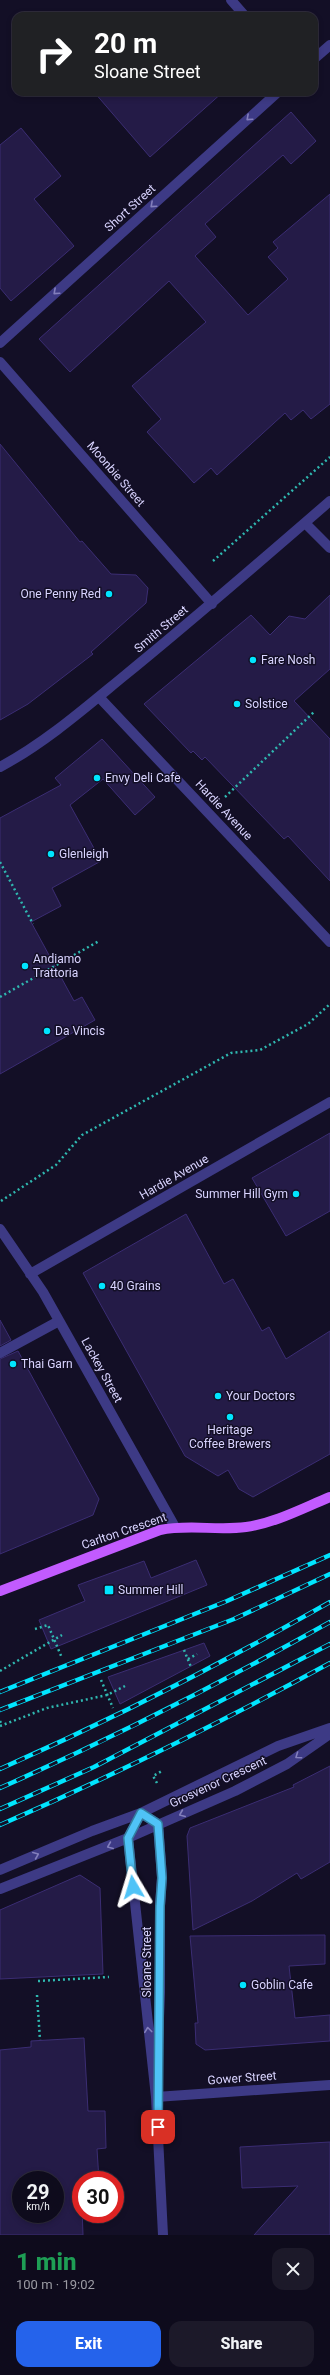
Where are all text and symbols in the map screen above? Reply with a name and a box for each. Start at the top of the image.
text: 20 m [94,27,157,60]
icon: right [28,28,80,80]
text: Sloane Street [94,61,201,82]
one-way arrow [246,113,254,121]
street label: Short Street [102,182,158,234]
one-way arrow [150,201,157,208]
one-way arrow [53,288,61,295]
street label: Moonbie Street [84,439,148,509]
place label: One Penny Red [20,587,101,601]
marker: One Penny Red [104,589,114,599]
street label: Smith Street [131,602,191,655]
place label: Fare Nosh [261,653,315,667]
marker: Fare Nosh [248,655,258,665]
place label: Solstice [245,697,288,711]
marker: Solstice [232,699,242,709]
place label: Envy Deli Cafe [105,771,181,785]
marker: Envy Deli Cafe [92,773,102,783]
street label: Hardie Avenue [193,777,255,843]
place label: Glenleigh [59,847,109,861]
marker: Glenleigh [46,849,56,859]
place label: Andiamo Trattoria [33,952,81,980]
marker: Andiamo Trattoria [20,961,30,971]
place label: Da Vincis [55,1024,105,1038]
marker: Da Vincis [42,1026,52,1036]
street label: Hardie Avenue [137,1152,211,1202]
place label: Summer Hill Gym [195,1187,288,1201]
marker: Summer Hill Gym [291,1189,301,1199]
place label: 40 Grains [110,1279,161,1293]
marker: 40 Grains [97,1281,107,1291]
street label: Lackey Street [78,1335,126,1405]
place label: Thai Garn [21,1357,73,1371]
marker: Thai Garn [8,1359,18,1369]
place label: Your Doctors [226,1389,295,1403]
marker: Your Doctors [213,1391,223,1401]
marker: Heritage Coffee Brewers [225,1412,235,1422]
place label: Heritage Coffee Brewers [189,1423,271,1451]
street label: Carlton Crescent [80,1510,168,1552]
place label: Summer Hill [118,1583,184,1597]
marker: Summer Hill [103,1584,115,1596]
one-way arrow [295,1752,302,1759]
street label: Grosvenor Crescent [167,1753,269,1811]
one-way arrow [178,1809,186,1817]
one-way arrow [106,1841,113,1849]
one-way arrow [31,1852,39,1860]
position arrow [112,1866,154,1908]
street label: Sloane Street [140,1926,154,1998]
place label: Goblin Cafe [251,1978,313,1992]
marker: Goblin Cafe [238,1980,248,1990]
one-way arrow [144,2027,153,2033]
street label: Gower Street [207,2069,277,2087]
pin [141,2110,175,2144]
icon: arrive [147,2116,169,2138]
speed limit sign: 30 [72,2171,124,2223]
text: 29 [27,2180,49,2204]
text: km/h [26,2201,50,2212]
text: 1 min [16,2248,77,2276]
button: close [272,2248,314,2290]
text: 100 m · 19:02 [16,2277,95,2292]
button: Exit [16,2321,161,2367]
button: Share [169,2321,314,2367]

